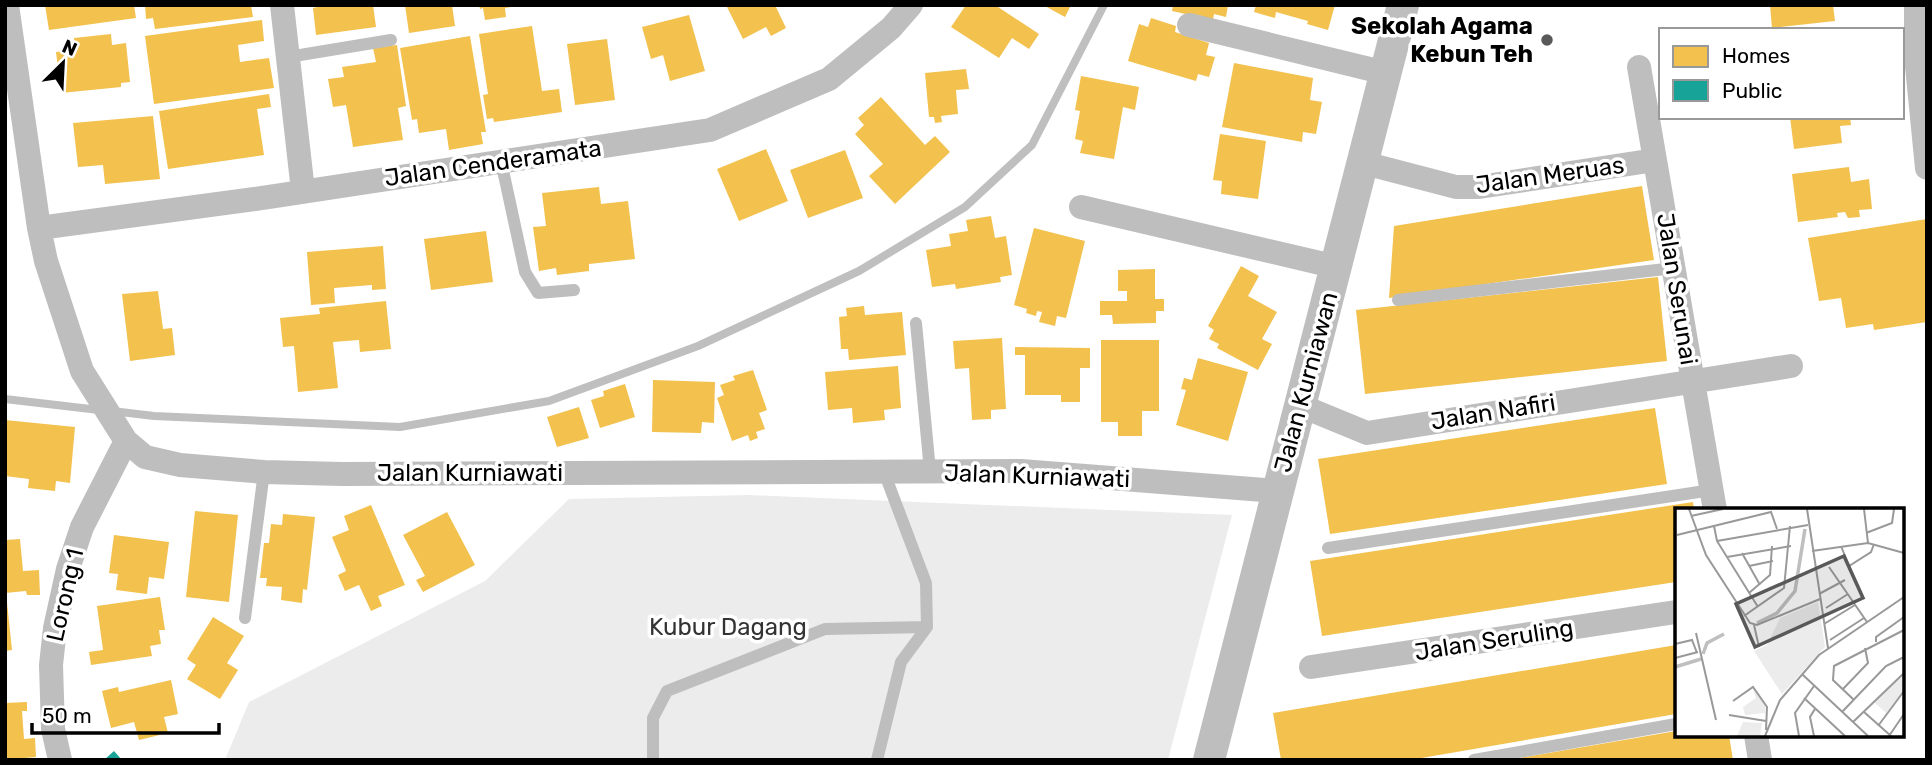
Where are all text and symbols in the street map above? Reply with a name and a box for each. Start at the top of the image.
place label: Sekolah Agama Kebun Teh [1351,12,1533,68]
north arrow [28,28,98,98]
legend [1659,28,1904,119]
marker: Sekolah Agama Kebun Teh [1539,32,1555,48]
text: N [59,35,81,61]
text: Homes [1722,43,1790,68]
text: Public [1722,78,1782,103]
street label: Jalan Cenderamata [383,134,603,192]
street label: Jalan Meruas [1474,151,1626,199]
street label: Jalan Serunai [1651,211,1703,367]
street label: Jalan Kurniawan [1268,289,1344,475]
street label: Jalan Nafiri [1429,388,1557,436]
street label: Jalan Kurniawati [377,459,563,487]
street label: Jalan Kurniawati [944,459,1130,493]
inset map [1675,508,1904,737]
street label: Lorong 1 [41,546,89,644]
park label: Kubur Dagang [649,613,807,641]
street label: Jalan Seruling [1413,614,1575,666]
scale bar [32,692,219,736]
text: 50 m [42,703,92,728]

